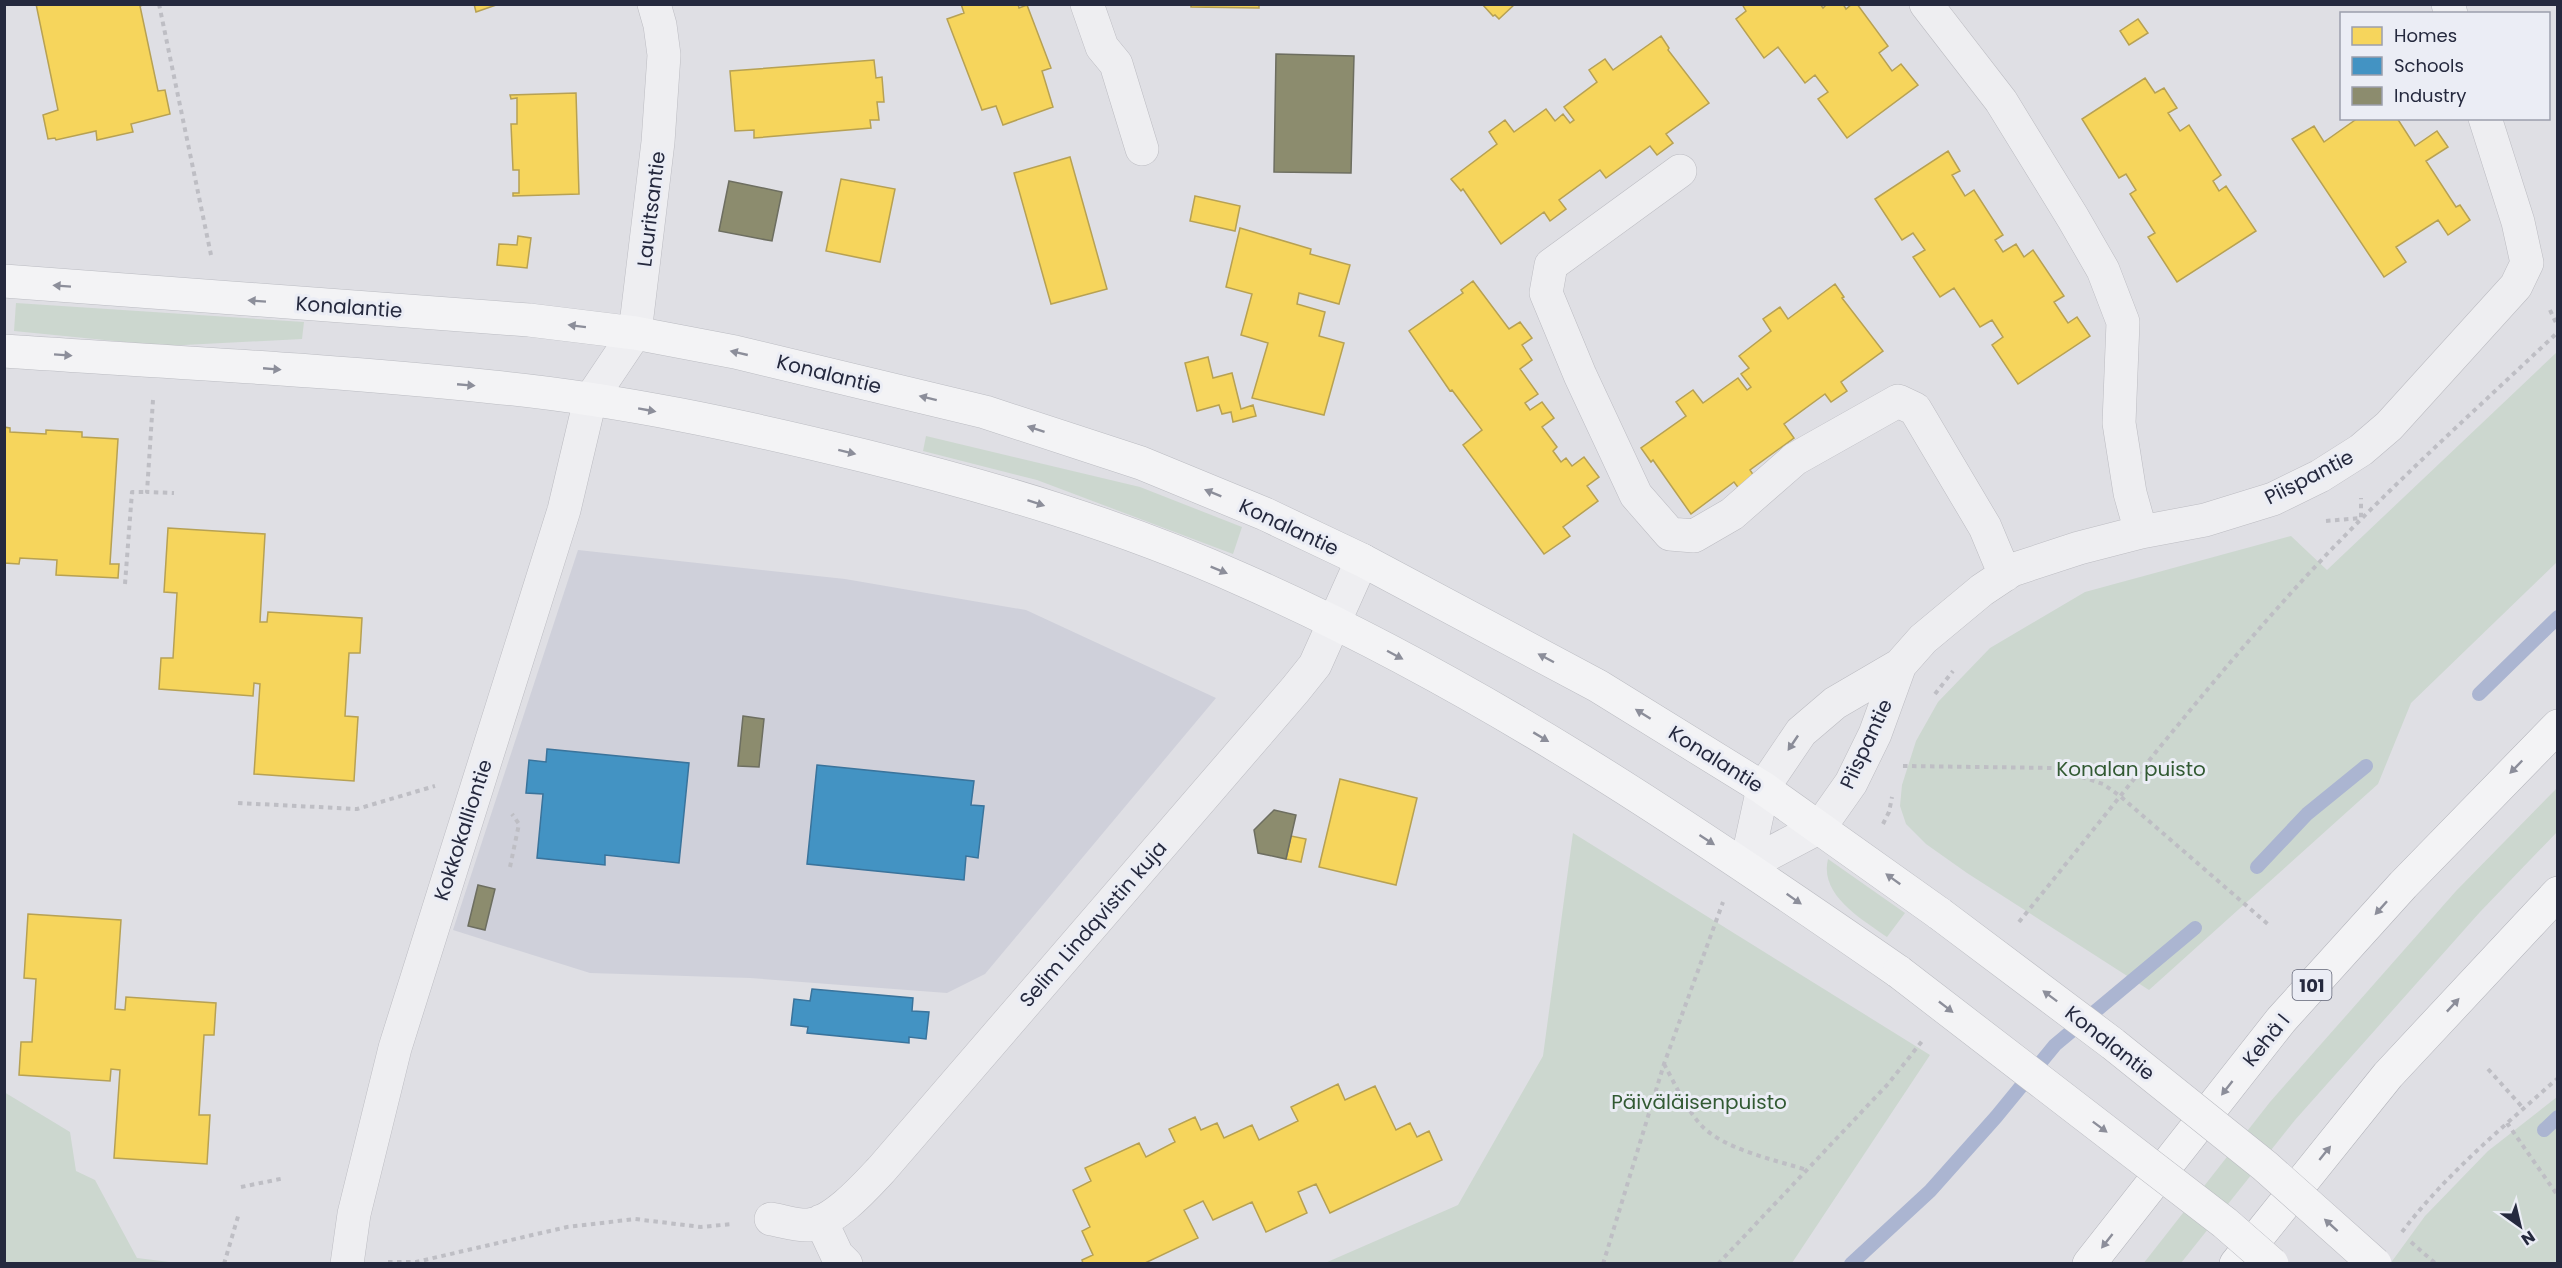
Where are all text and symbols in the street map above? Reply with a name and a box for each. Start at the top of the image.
legend [2340,12,2550,120]
text: Homes [2394,23,2457,48]
text: Schools [2394,53,2464,78]
text: Industry [2394,83,2466,108]
street label: Lauritsantie [630,150,672,268]
one-way arrow [53,281,72,290]
street label: Konalantie [295,289,403,325]
one-way arrow [247,296,266,306]
one-way arrow [567,321,586,331]
one-way arrow [730,347,748,357]
street label: Konalantie [774,347,884,401]
one-way arrow [53,350,72,360]
one-way arrow [262,364,281,374]
one-way arrow [457,380,476,389]
one-way arrow [919,393,938,403]
one-way arrow [638,406,657,415]
one-way arrow [1027,423,1045,433]
street label: Piispantie [2260,443,2358,511]
one-way arrow [838,447,856,457]
one-way arrow [1204,488,1222,498]
street label: Konalantie [1235,492,1343,562]
one-way arrow [1027,499,1045,508]
one-way arrow [1211,565,1229,575]
one-way arrow [1387,650,1404,660]
one-way arrow [1538,653,1555,663]
street label: Piispantie [1833,694,1899,794]
one-way arrow [1635,708,1651,719]
street label: Konalantie [1663,719,1769,799]
one-way arrow [1533,731,1549,742]
one-way arrow [1787,735,1798,752]
park label: Konalan puisto [2056,755,2206,783]
street label: Kokkokalliontie [427,756,499,904]
one-way arrow [2510,760,2524,774]
street label: Selim Lindqvistin kuja [1013,835,1173,1013]
one-way arrow [1698,835,1715,846]
one-way arrow [1885,874,1900,886]
one-way arrow [1786,893,1802,905]
one-way arrow [2375,900,2388,915]
road number: 101 [2292,970,2332,1000]
one-way arrow [2042,990,2058,1002]
one-way arrow [2446,998,2460,1013]
street label: Konalantie [2059,999,2161,1087]
one-way arrow [1938,1001,1953,1013]
street label: Kehä I [2236,1007,2296,1073]
one-way arrow [2221,1080,2234,1096]
park label: Päiväläisenpuisto [1611,1088,1787,1116]
one-way arrow [2092,1120,2108,1133]
one-way arrow [2319,1145,2331,1160]
north arrow [2490,1196,2550,1256]
one-way arrow [2324,1218,2339,1232]
text: N [2517,1225,2540,1251]
one-way arrow [2101,1234,2113,1249]

